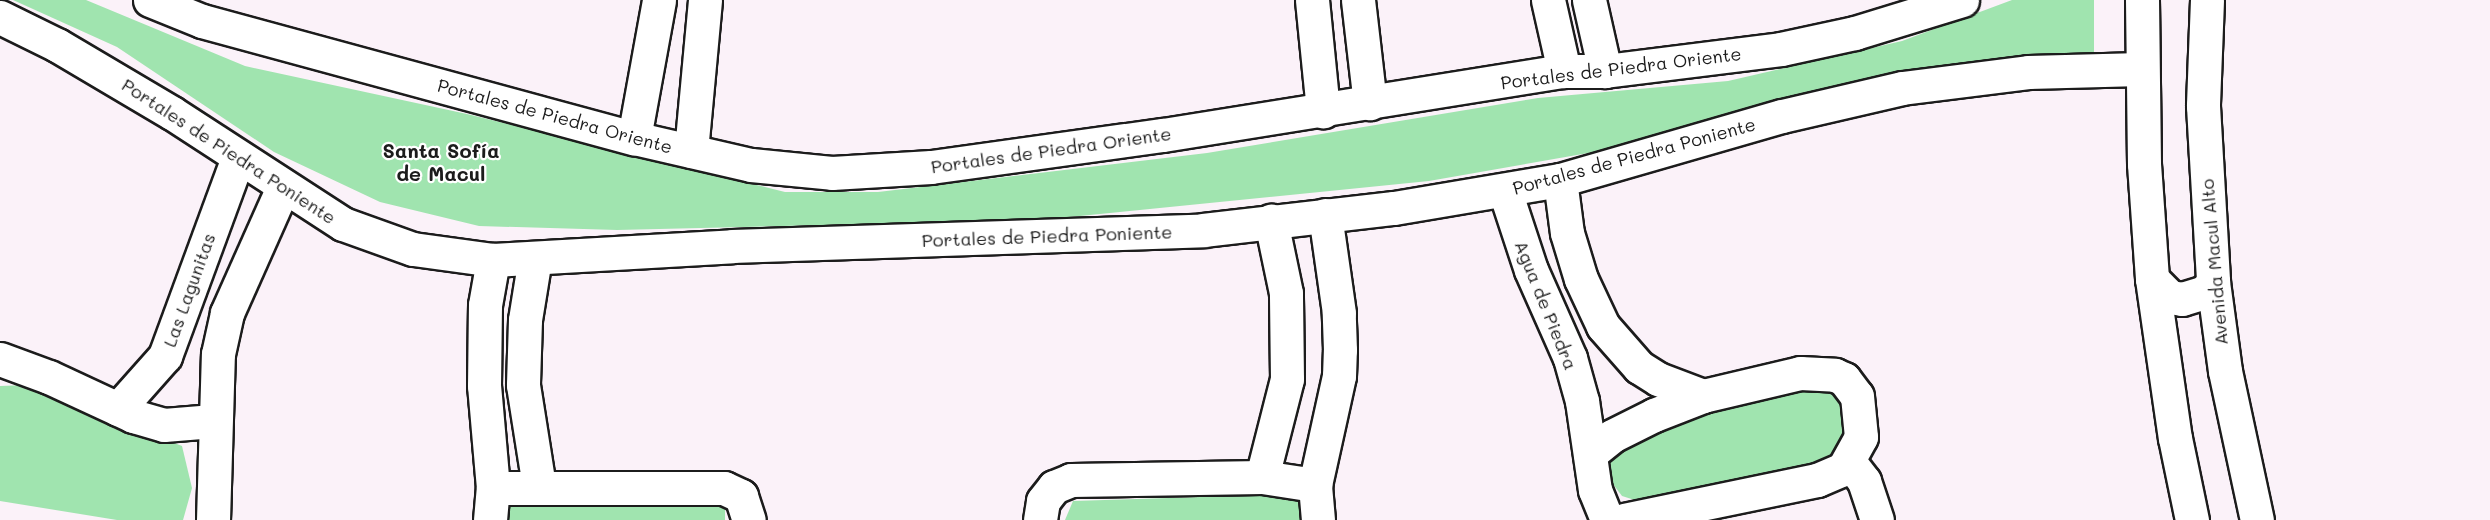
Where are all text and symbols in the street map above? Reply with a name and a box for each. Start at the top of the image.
street label: Portales de Piedra Oriente [1499,43,1743,93]
street label: Portales de Piedra Poniente [118,74,340,228]
street label: Portales de Piedra Oriente [435,74,675,158]
street label: Portales de Piedra Poniente [1510,113,1758,199]
street label: Portales de Piedra Oriente [929,122,1173,178]
district label: Santa Sofía de Macul [382,139,500,186]
street label: Avenida Macul Alto [2196,178,2232,346]
street label: Portales de Piedra Poniente [921,221,1173,251]
street label: Las Lagunitas [158,230,220,350]
street label: Agua de Piedra [1510,237,1582,373]

